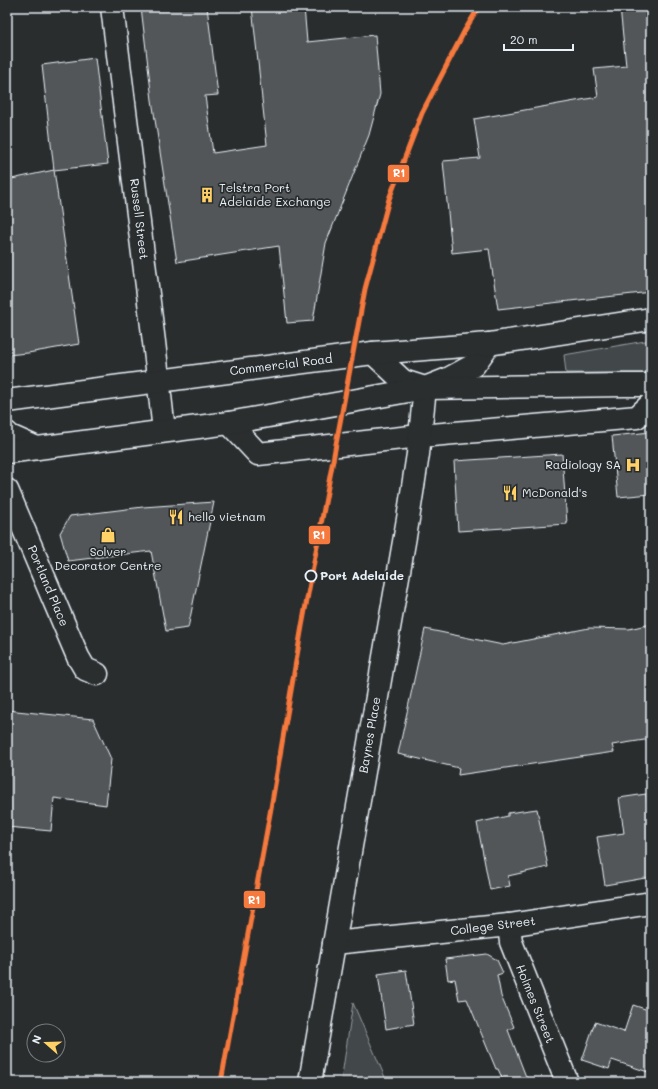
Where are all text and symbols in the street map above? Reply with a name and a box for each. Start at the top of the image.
scale bar [504,26,573,52]
text: 20 m [510,31,538,47]
line badge: R1 [387,164,410,183]
text: R1 [393,165,405,180]
street label: Russell Street [127,177,153,260]
place label: Telstra Port Adelaide Exchange [219,179,331,209]
building icon: Telstra Port Adelaide Exchange [198,186,216,204]
street label: Commercial Road [229,350,333,378]
place label: Radiology SA [545,456,621,472]
hospital icon: Radiology SA [624,456,642,474]
restaurant icon: McDonald's [501,484,519,502]
place label: McDonald's [522,484,587,500]
restaurant icon: hello vietnam [167,508,185,526]
place label: hello vietnam [188,508,266,524]
line badge: R1 [308,525,331,545]
shop icon: Solver Decorator Centre [99,526,117,544]
text: R1 [313,527,325,542]
street label: Portland Place [25,543,73,629]
place label: Solver Decorator Centre [55,543,161,573]
place label: Port Adelaide [320,567,404,583]
marker: Port Adelaide [304,569,318,583]
street label: Baynes Place [354,695,384,774]
line badge: R1 [243,890,266,909]
text: R1 [248,892,260,907]
street label: College Street [449,912,536,938]
street label: Holmes Street [513,962,559,1045]
north arrow [26,1023,66,1063]
text: N [28,1033,45,1046]

